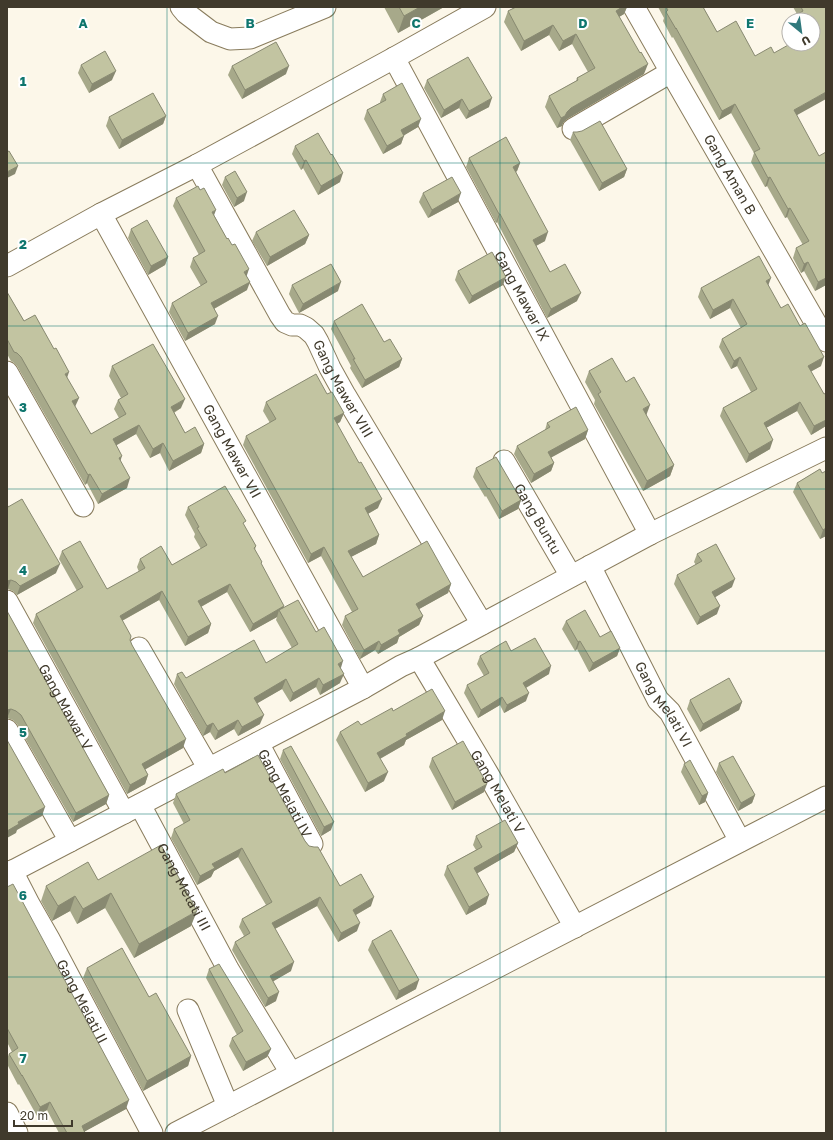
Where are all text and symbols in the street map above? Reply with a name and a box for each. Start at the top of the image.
north arrow [781,12,821,52]
text: A [78,15,88,31]
text: B [245,15,255,31]
text: C [411,15,421,31]
text: D [578,15,588,31]
text: E [746,15,754,31]
text: U [799,34,813,49]
text: 1 [20,73,27,89]
street label: Gang Aman B [701,131,760,217]
text: 2 [19,236,27,252]
street label: Gang Mawar IX [491,247,553,344]
street label: Gang Mawar VIII [310,337,377,440]
text: 3 [19,399,27,415]
street label: Gang Mawar VII [200,401,265,501]
street label: Gang Buntu [511,480,565,557]
text: 4 [19,562,27,578]
street label: Gang Melati VI [632,658,696,750]
street label: Gang Mawar V [35,661,97,753]
text: 5 [19,724,27,740]
street label: Gang Melati IV [255,746,316,841]
street label: Gang Melati V [468,747,529,836]
street label: Gang Melati III [154,840,215,934]
text: 6 [19,887,27,903]
street label: Gang Melati II [53,956,112,1046]
text: 7 [19,1050,27,1066]
scale bar [14,1102,72,1128]
text: 20 m [20,1108,48,1123]

